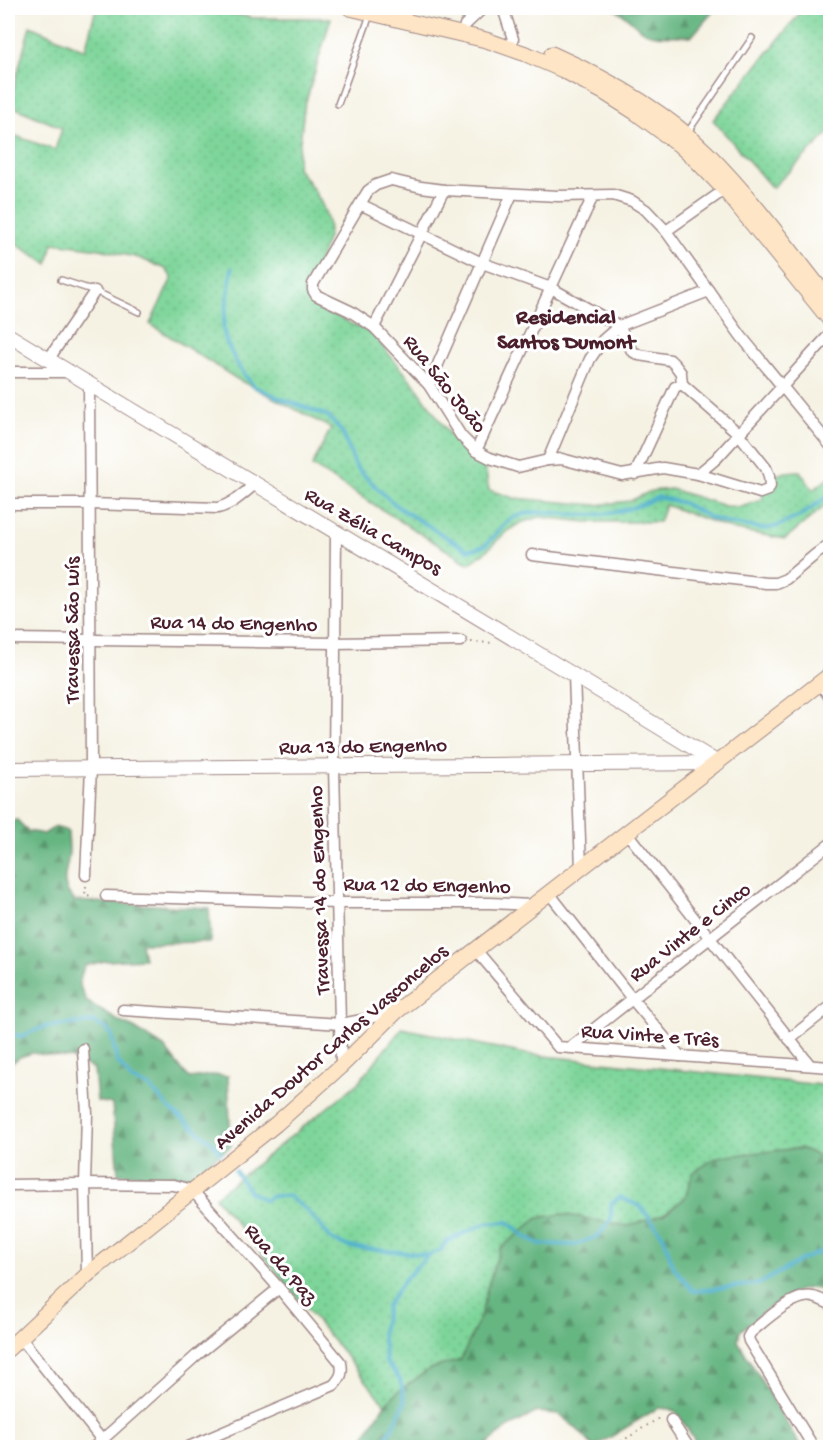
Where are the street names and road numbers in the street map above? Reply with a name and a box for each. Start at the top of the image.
street label: Rua São João [396,331,491,440]
street label: Rua Zélia Campos [299,484,447,583]
street label: Travessa São Luís [62,555,87,704]
street label: Rua 14 do Engenho [150,612,318,639]
street label: Rua 13 do Engenho [279,735,447,762]
street label: Travessa 14 do Engenho [305,785,338,996]
street label: Rua 12 do Engenho [343,874,511,901]
street label: Rua Vinte e Cinco [625,878,757,989]
street label: Avenida Doutor Carlos Vasconcelos [210,940,455,1157]
street label: Rua Vinte e Três [580,1020,721,1055]
street label: Rua da Paz [237,1220,322,1311]

